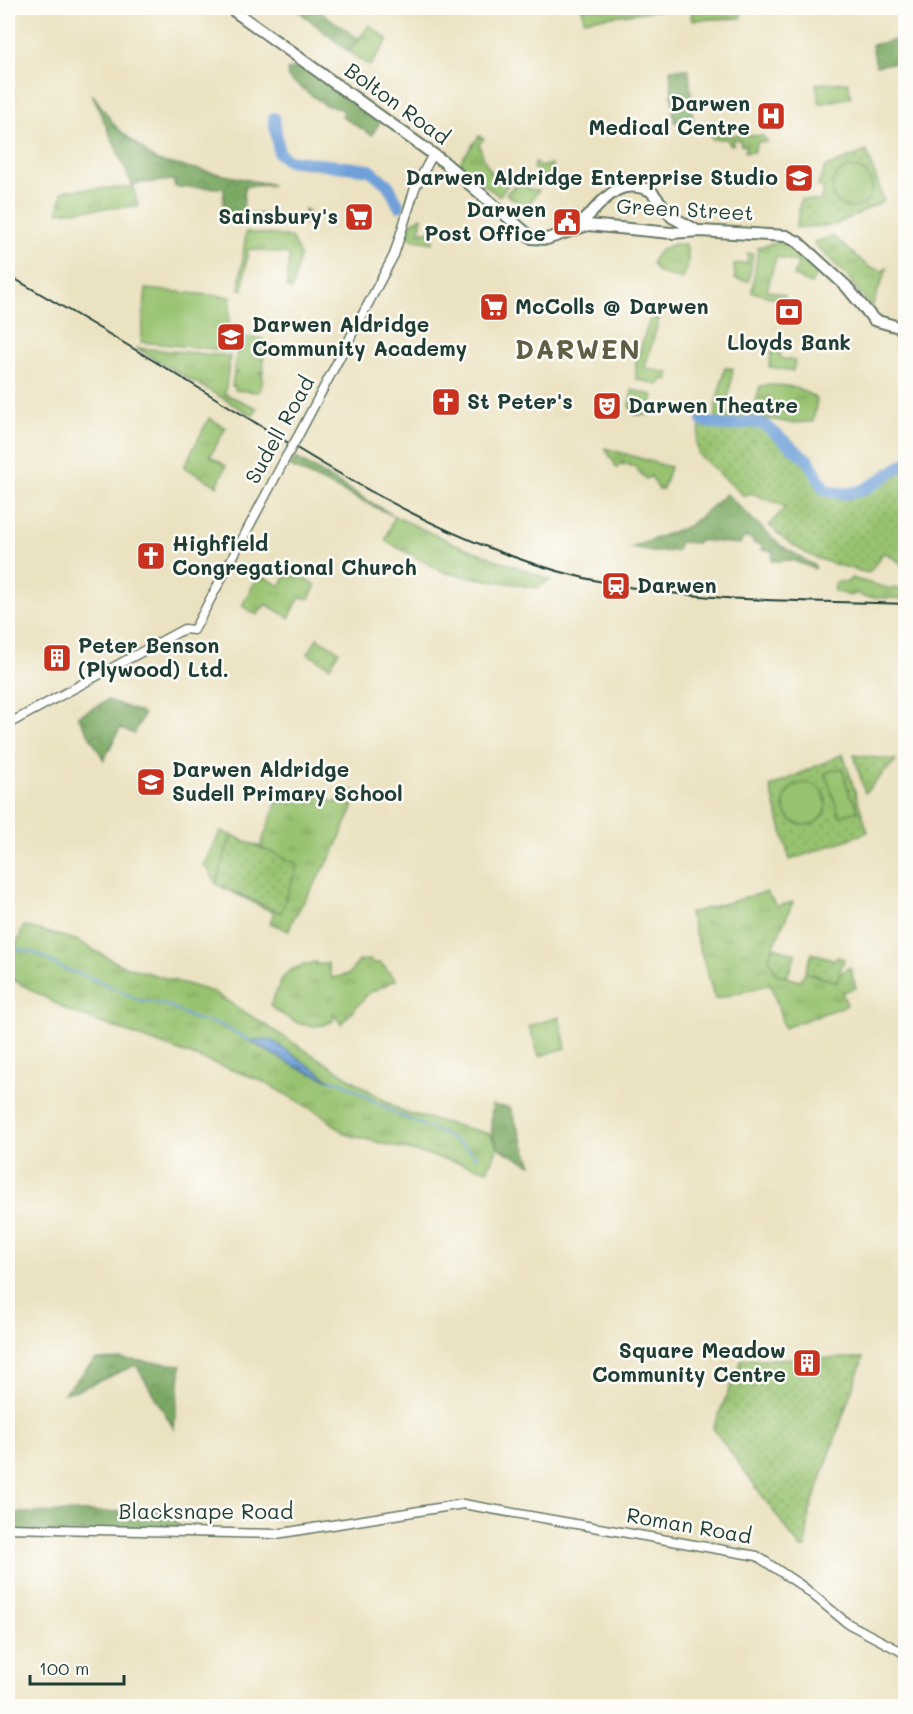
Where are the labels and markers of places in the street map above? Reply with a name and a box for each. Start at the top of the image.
place label: Darwen Medical Centre [588,89,750,140]
hospital icon: Darwen Medical Centre [755,100,787,132]
school or university icon: Darwen Aldridge Enterprise Studio [783,162,815,194]
place label: Darwen Aldridge Enterprise Studio [405,163,778,190]
place label: Darwen Post Office [424,195,546,246]
supermarket icon: Sainsbury's [343,201,375,233]
place label: Sainsbury's [218,202,338,230]
public building icon: Darwen Post Office [551,206,583,238]
supermarket icon: McColls @ Darwen [478,291,510,323]
place label: McColls @ Darwen [515,292,709,319]
bank icon: Lloyds Bank [773,296,805,328]
place label: Darwen Aldridge Community Academy [252,310,467,362]
school or university icon: Darwen Aldridge Community Academy [215,321,247,353]
place label: Lloyds Bank [727,328,851,356]
church icon: St Peter's [430,386,462,418]
place label: St Peter's [467,387,573,414]
theatre icon: Darwen Theatre [591,390,623,422]
place label: Darwen Theatre [628,391,798,418]
place label: Highfield Congregational Church [172,529,417,580]
church icon: Highfield Congregational Church [135,540,167,572]
station icon: Darwen [600,570,632,602]
place label: Darwen [637,571,717,598]
place label: Peter Benson (Plywood) Ltd. [78,631,229,683]
building icon: Peter Benson (Plywood) Ltd. [41,642,73,674]
place label: Darwen Aldridge Sudell Primary School [172,755,403,807]
school or university icon: Darwen Aldridge Sudell Primary School [135,766,167,798]
place label: Square Meadow Community Centre [592,1336,786,1388]
building icon: Square Meadow Community Centre [791,1347,823,1379]

